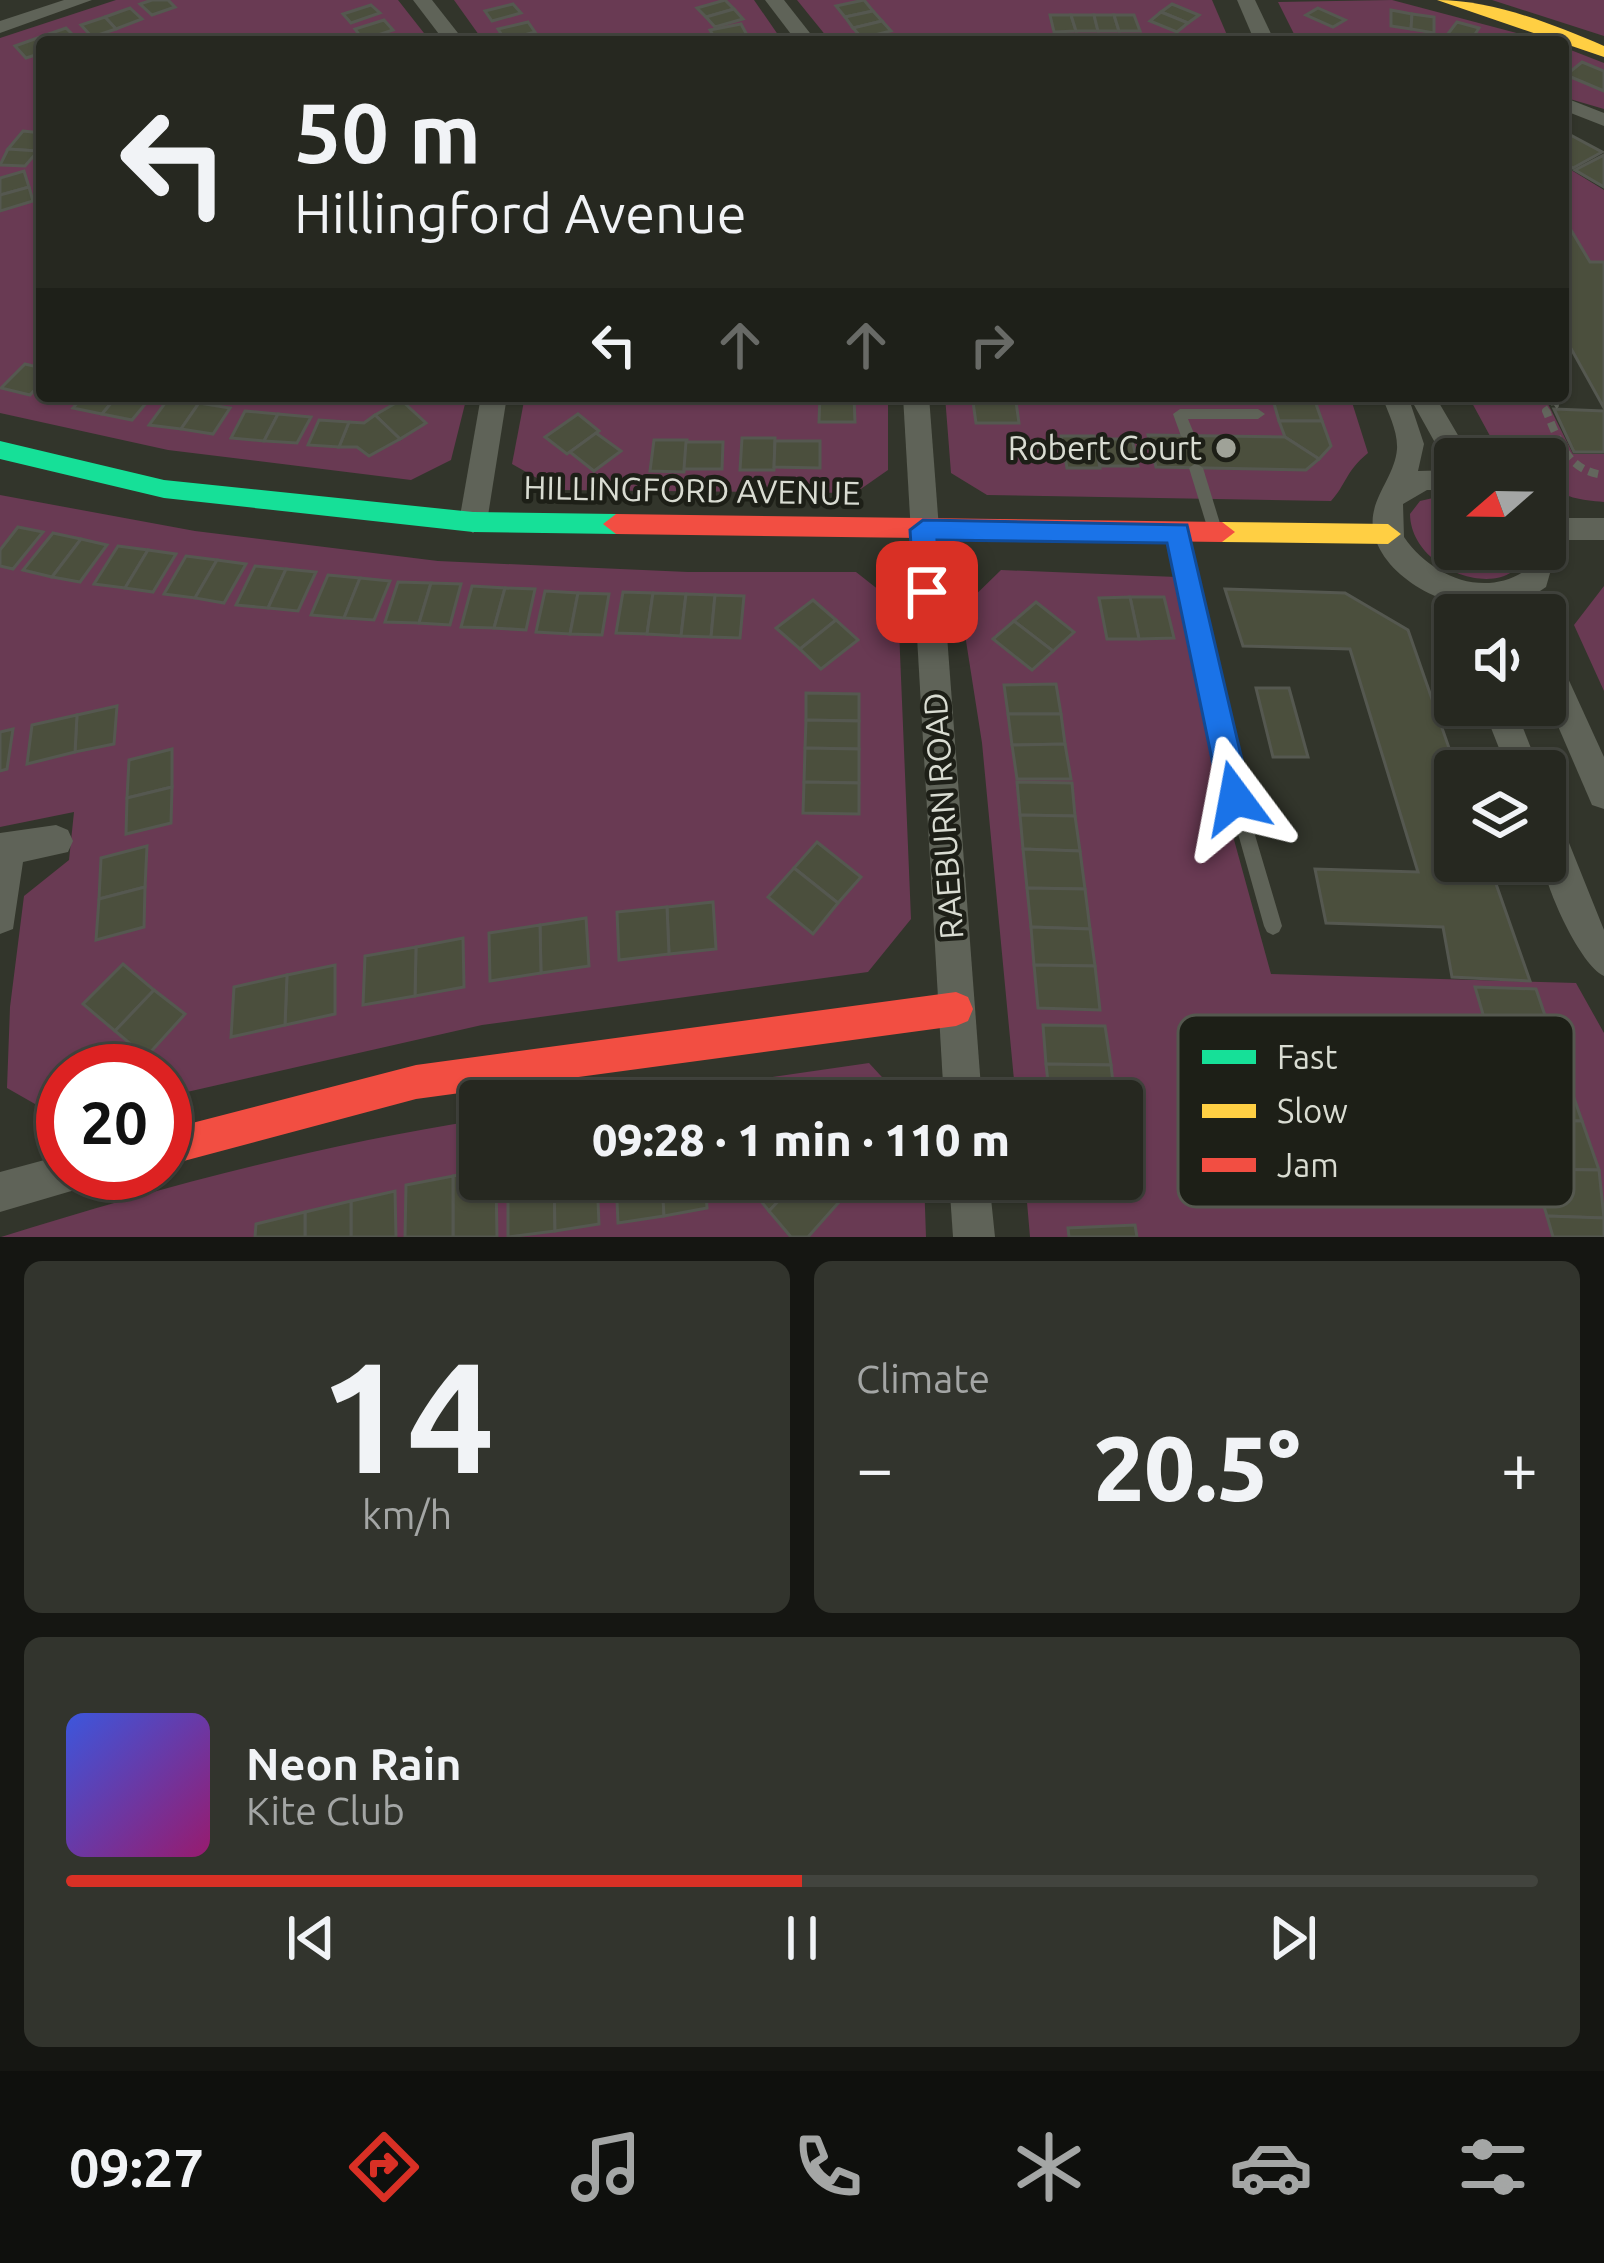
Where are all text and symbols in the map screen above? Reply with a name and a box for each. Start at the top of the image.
icon: left [96,84,252,240]
text: 50 m [294,85,481,179]
text: Hillingford Avenue [294,183,746,243]
icon: left [581,312,647,378]
icon: ahead [707,312,773,378]
icon: ahead [833,312,899,378]
icon: right [959,312,1025,378]
place label: Robert Court [1008,429,1202,466]
marker: Robert Court [1213,435,1239,461]
north arrow [1434,438,1566,570]
map controls [1434,438,1566,882]
street label: HILLINGFORD AVENUE [523,468,861,511]
pin [876,541,978,643]
icon: arrive [894,559,960,625]
button: sound [1434,594,1566,726]
street label: RAEBURN ROAD [915,691,970,941]
position arrow [1172,735,1298,861]
button: layers [1434,750,1566,882]
legend [1178,1015,1574,1207]
text: Fast [1277,1038,1337,1075]
speed limit sign: 20 [36,1044,192,1200]
text: Slow [1277,1092,1348,1129]
text: 09:28 · 1 min · 110 m [592,1114,1010,1165]
text: Jam [1277,1146,1339,1183]
text: 14 [319,1328,495,1502]
text: Climate [856,1357,990,1400]
text: 20.5° [1093,1417,1301,1518]
text: − [856,1430,893,1504]
text: + [1501,1430,1538,1504]
text: km/h [362,1493,452,1536]
text: Neon Rain [246,1738,461,1789]
text: Kite Club [246,1789,405,1832]
icon: previous [278,1905,344,1971]
icon: pause [769,1905,835,1971]
icon: next [1260,1905,1326,1971]
icon: directions [342,2125,426,2209]
icon: music [564,2125,648,2209]
icon: phone [786,2125,870,2209]
icon: climate [1007,2125,1091,2209]
icon: car [1229,2125,1313,2209]
icon: filters [1451,2125,1535,2209]
text: 09:27 [69,2137,204,2197]

